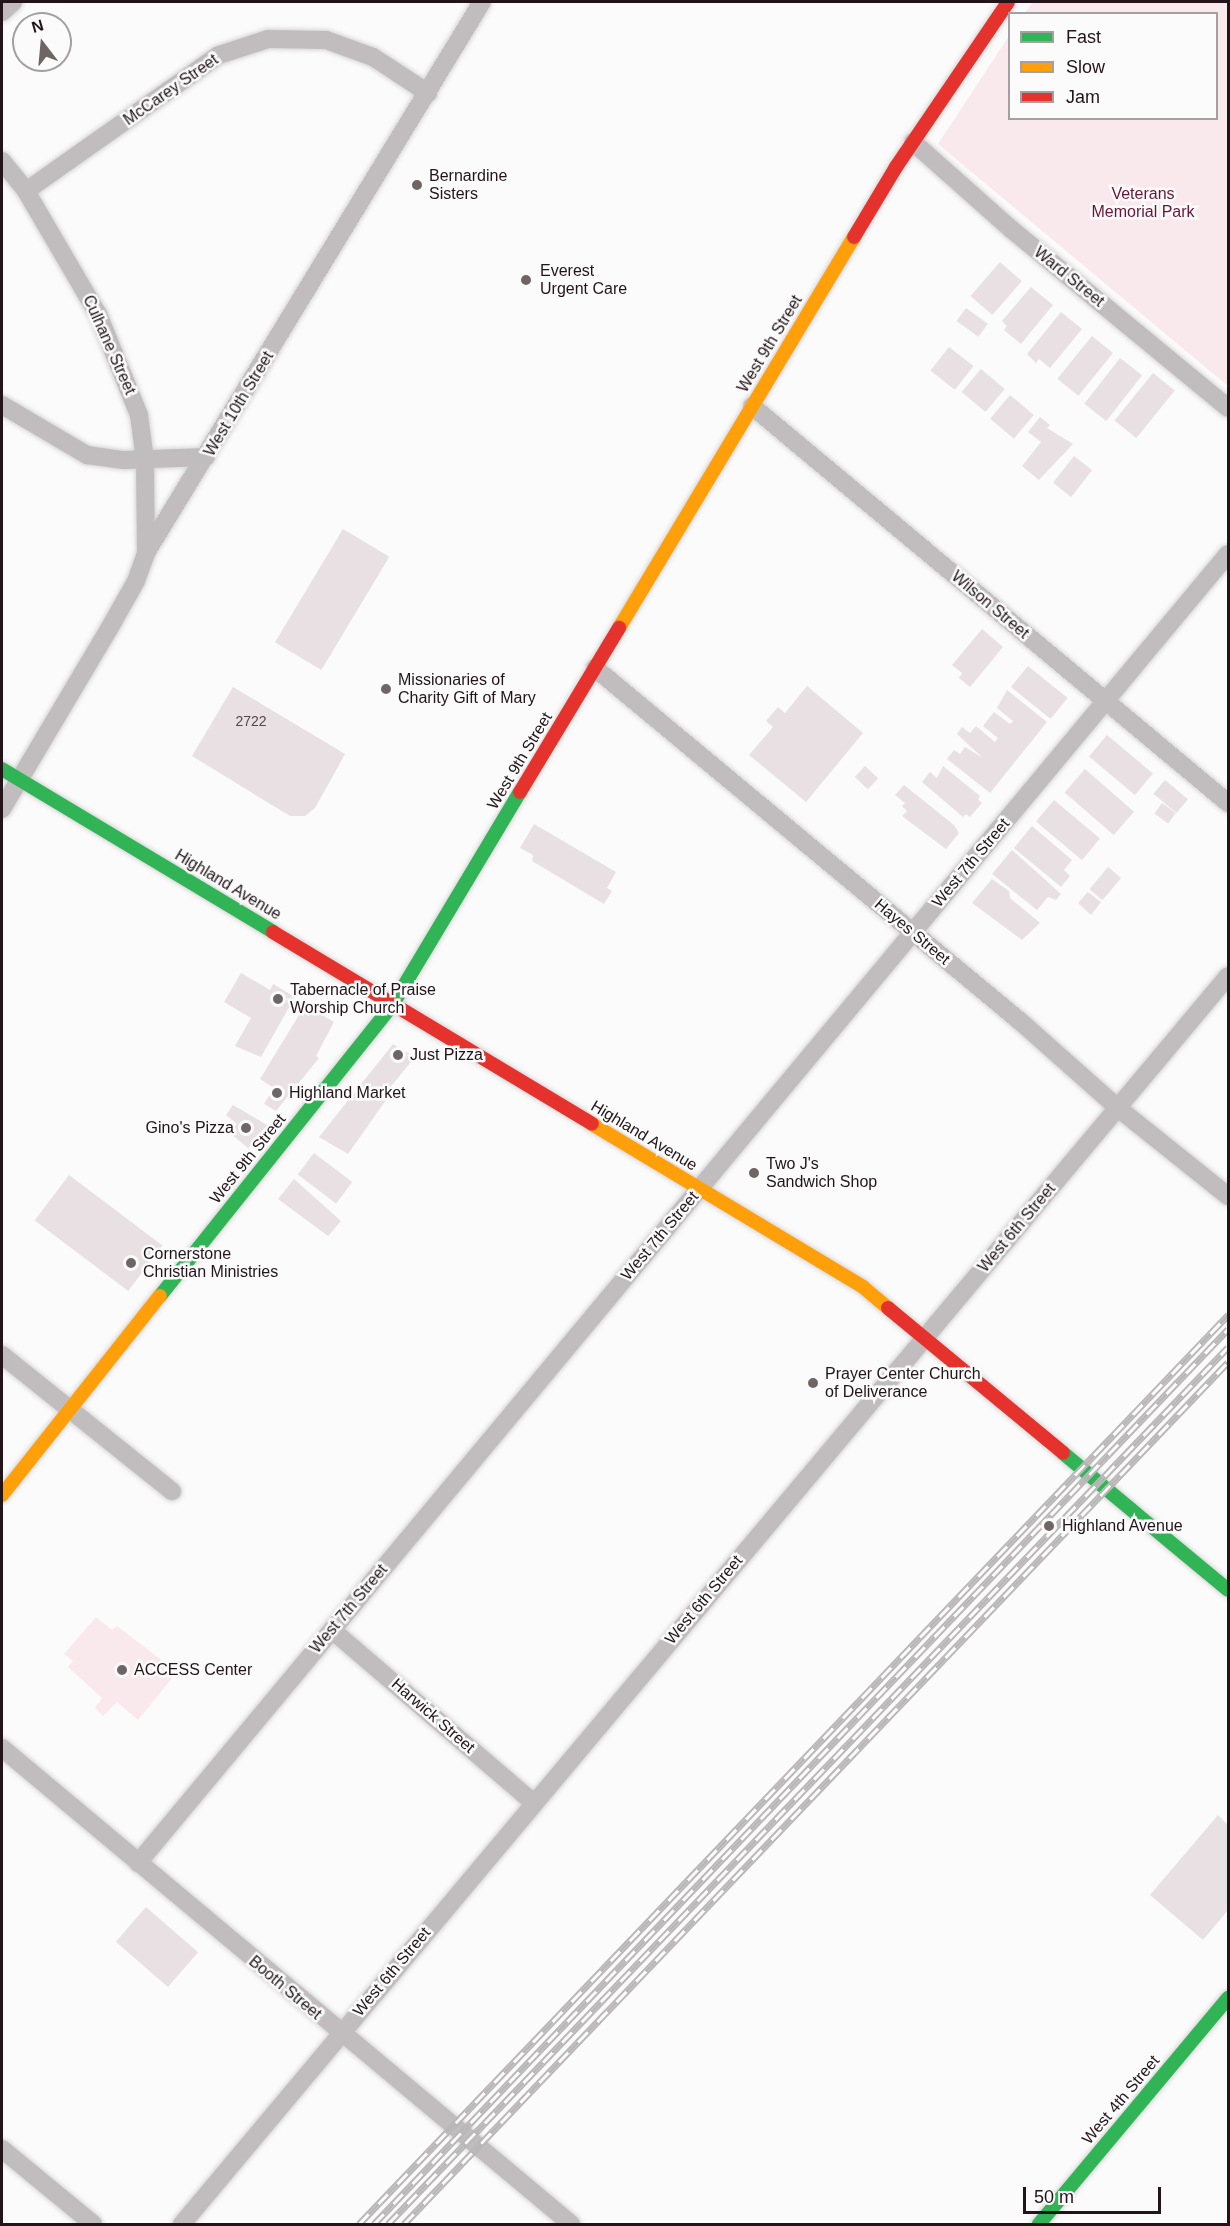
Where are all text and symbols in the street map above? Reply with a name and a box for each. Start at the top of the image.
north arrow [12,12,72,72]
legend [1008,12,1218,120]
text: N [30,16,45,36]
text: Fast [1066,27,1101,47]
street label: McCarey Street [120,50,222,130]
text: Slow [1066,57,1105,77]
text: Jam [1066,87,1100,107]
place label: Bernardine Sisters [429,166,507,204]
marker: Bernardine Sisters [410,178,424,192]
park label: Veterans Memorial Park [1091,184,1195,222]
street label: Ward Street [1030,243,1108,311]
place label: Everest Urgent Care [540,261,627,299]
marker: Everest Urgent Care [517,271,535,289]
street label: Culhane Street [79,292,139,398]
street label: West 9th Street [733,292,807,396]
street label: West 10th Street [200,348,278,460]
street label: Wilson Street [947,567,1033,643]
place label: Missionaries of Charity Gift of Mary [398,670,536,708]
marker: Missionaries of Charity Gift of Mary [379,682,393,696]
street label: West 9th Street [483,709,557,813]
house number: 2722 [235,713,267,729]
street label: West 7th Street [928,815,1014,911]
street label: Highland Avenue [171,845,285,925]
street label: Hayes Street [870,895,954,969]
place label: Tabernacle of Praise Worship Church [290,980,436,1018]
marker: Tabernacle of Praise Worship Church [271,992,285,1006]
place label: Just Pizza [410,1045,483,1065]
marker: Just Pizza [391,1048,405,1062]
place label: Highland Market [289,1083,406,1103]
marker: Highland Market [270,1086,284,1100]
street label: Highland Avenue [587,1096,701,1176]
street label: West 9th Street [206,1110,290,1208]
place label: Gino's Pizza [146,1118,234,1138]
marker: Gino's Pizza [239,1121,253,1135]
place label: Two J's Sandwich Shop [766,1154,877,1192]
marker: Two J's Sandwich Shop [747,1166,761,1180]
street label: West 6th Street [974,1180,1060,1276]
street label: West 7th Street [617,1188,703,1284]
place label: Cornerstone Christian Ministries [143,1244,278,1282]
marker: Cornerstone Christian Ministries [124,1256,138,1270]
place label: Prayer Center Church of Deliverance [825,1364,981,1402]
marker: Prayer Center Church of Deliverance [806,1376,820,1390]
place label: Highland Avenue [1062,1516,1184,1536]
marker: Highland Avenue [1040,1517,1058,1535]
street label: West 6th Street [661,1552,747,1648]
street label: West 7th Street [306,1561,392,1657]
place label: ACCESS Center [134,1660,252,1680]
marker: ACCESS Center [115,1663,129,1677]
street label: Harwick Street [387,1675,479,1757]
street label: West 6th Street [349,1924,435,2020]
street label: Booth Street [245,1952,325,2024]
street label: West 4th Street [1078,2052,1164,2148]
scale bar [1026,2175,1164,2213]
text: 50 m [1034,2187,1074,2207]

